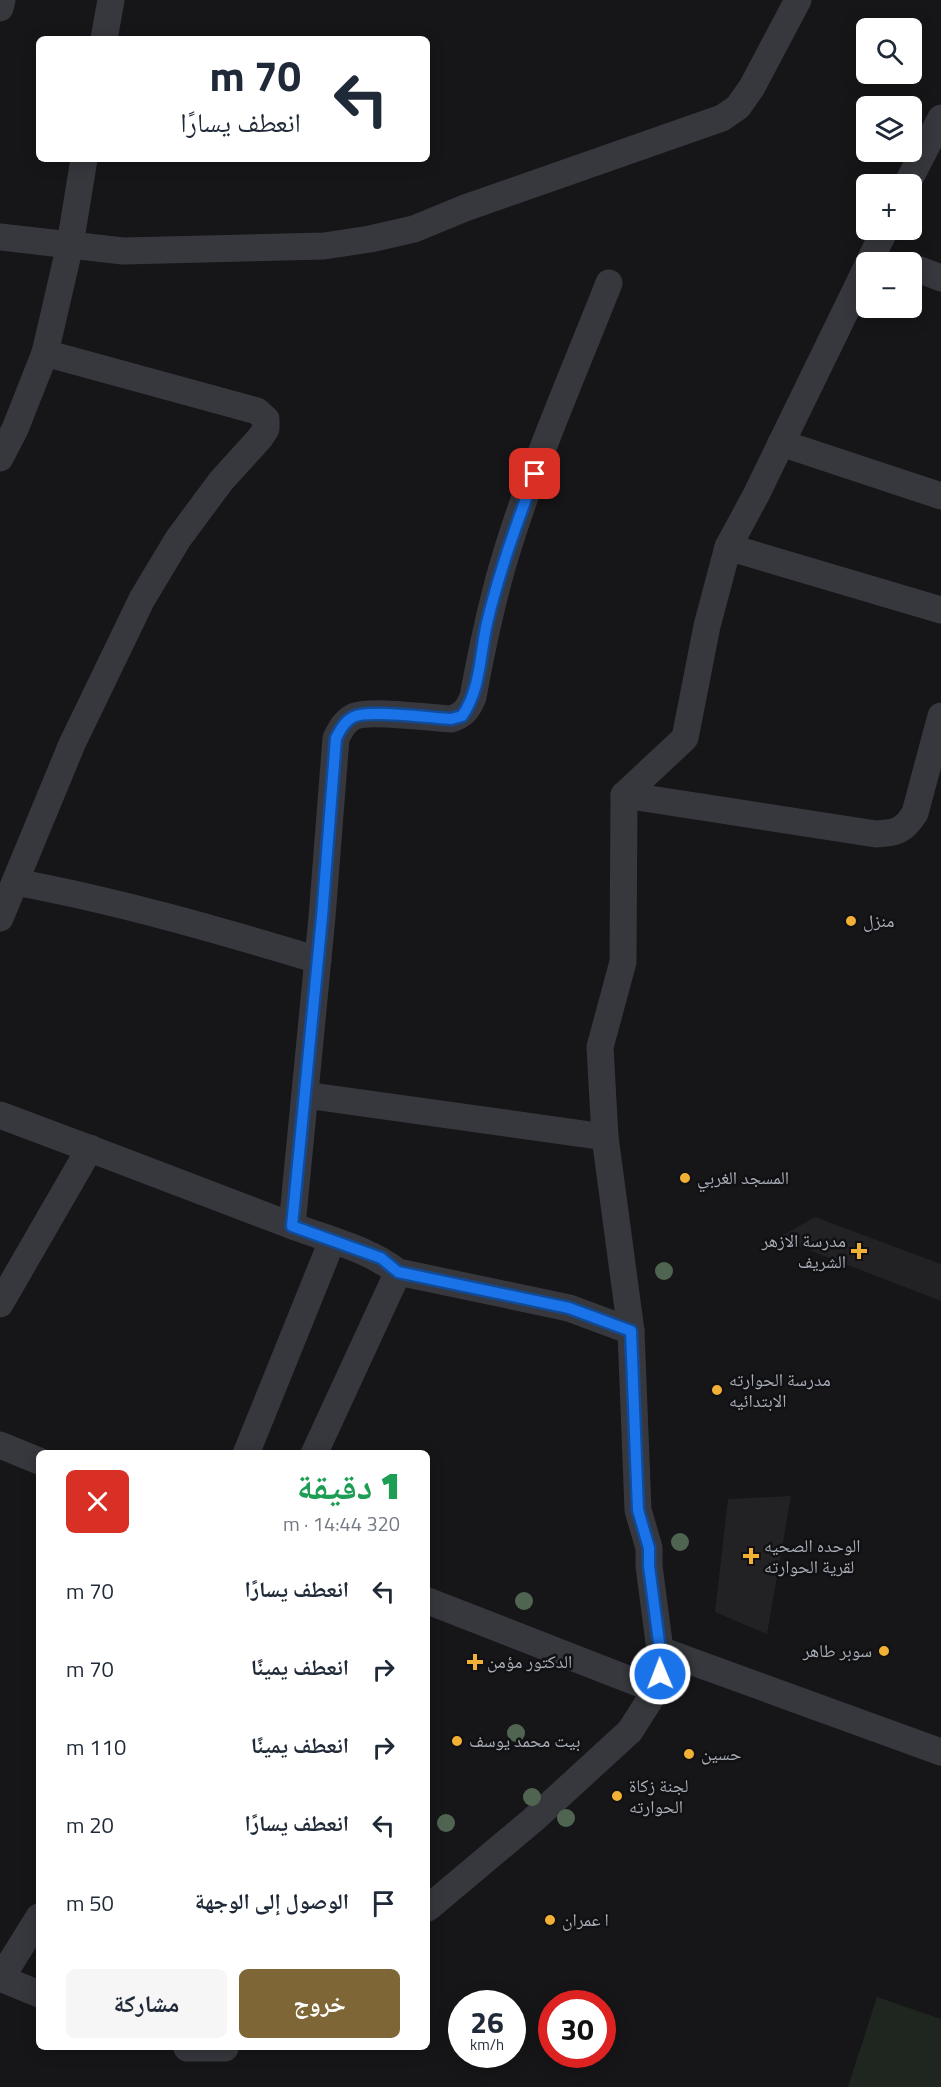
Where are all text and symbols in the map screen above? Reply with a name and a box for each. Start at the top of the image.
map controls [856,18,922,318]
button: search [856,18,922,84]
text: 70 m [209,43,301,107]
icon: left [322,60,400,138]
button: layers [856,96,922,162]
text: انعطف يسارًا [180,101,301,142]
button: + [856,174,922,240]
button: − [856,252,922,318]
pin [509,448,560,499]
icon: arrive [518,457,551,490]
place label: منزل [863,907,894,934]
marker: منزل [844,914,858,928]
place label: المسجد الغربي [697,1164,789,1193]
marker: المسجد الغربي [678,1171,692,1185]
place label: مدرسة الازهر الشريف [760,1227,846,1275]
marker: مدرسة الازهر الشريف [850,1242,868,1260]
place label: مدرسة الحوارته الابتدائيه [729,1366,831,1414]
marker: مدرسة الحوارته الابتدائيه [710,1383,724,1397]
text: 1 دقيقة [297,1458,400,1513]
button: close [66,1470,129,1533]
text: 320 m · 14:44 [283,1508,400,1539]
place label: الوحده الصحيه لقرية الحوارته [764,1532,861,1580]
marker: الوحده الصحيه لقرية الحوارته [742,1547,760,1565]
text: انعطف يسارًا [244,1572,349,1606]
text: 70 m [66,1574,114,1608]
icon: left [367,1575,400,1608]
place label: سوبر طاهر [802,1637,872,1664]
position arrow [628,1642,692,1706]
marker: سوبر طاهر [877,1644,891,1658]
place label: الدكتور مؤمن [487,1648,572,1675]
text: انعطف يمينًا [251,1650,349,1684]
text: 70 m [66,1652,114,1686]
icon: right [367,1653,400,1686]
marker: الدكتور مؤمن [468,1655,482,1669]
place label: بيت محمد يوسف [469,1727,580,1754]
text: انعطف يمينًا [251,1728,349,1762]
text: 110 m [66,1730,126,1764]
icon: right [367,1731,400,1764]
marker: بيت محمد يوسف [450,1734,464,1748]
place label: حسين [701,1740,741,1767]
marker: حسين [682,1747,696,1761]
place label: لجنة زكاة الحوارته [629,1772,688,1820]
marker: لجنة زكاة الحوارته [610,1789,624,1803]
text: انعطف يسارًا [244,1806,349,1840]
text: 20 m [66,1808,114,1842]
icon: left [367,1809,400,1842]
text: الوصول إلى الوجهة [195,1884,349,1918]
text: 50 m [66,1886,114,1920]
icon: arrive [367,1887,400,1920]
place label: ا عمران [562,1906,609,1933]
marker: ا عمران [543,1913,557,1927]
button: مشاركة [66,1969,227,2038]
button: خروج [239,1969,400,2038]
speed limit sign: 30 [538,1990,616,2068]
text: 26 [470,1999,504,2045]
text: km/h [470,2033,504,2056]

